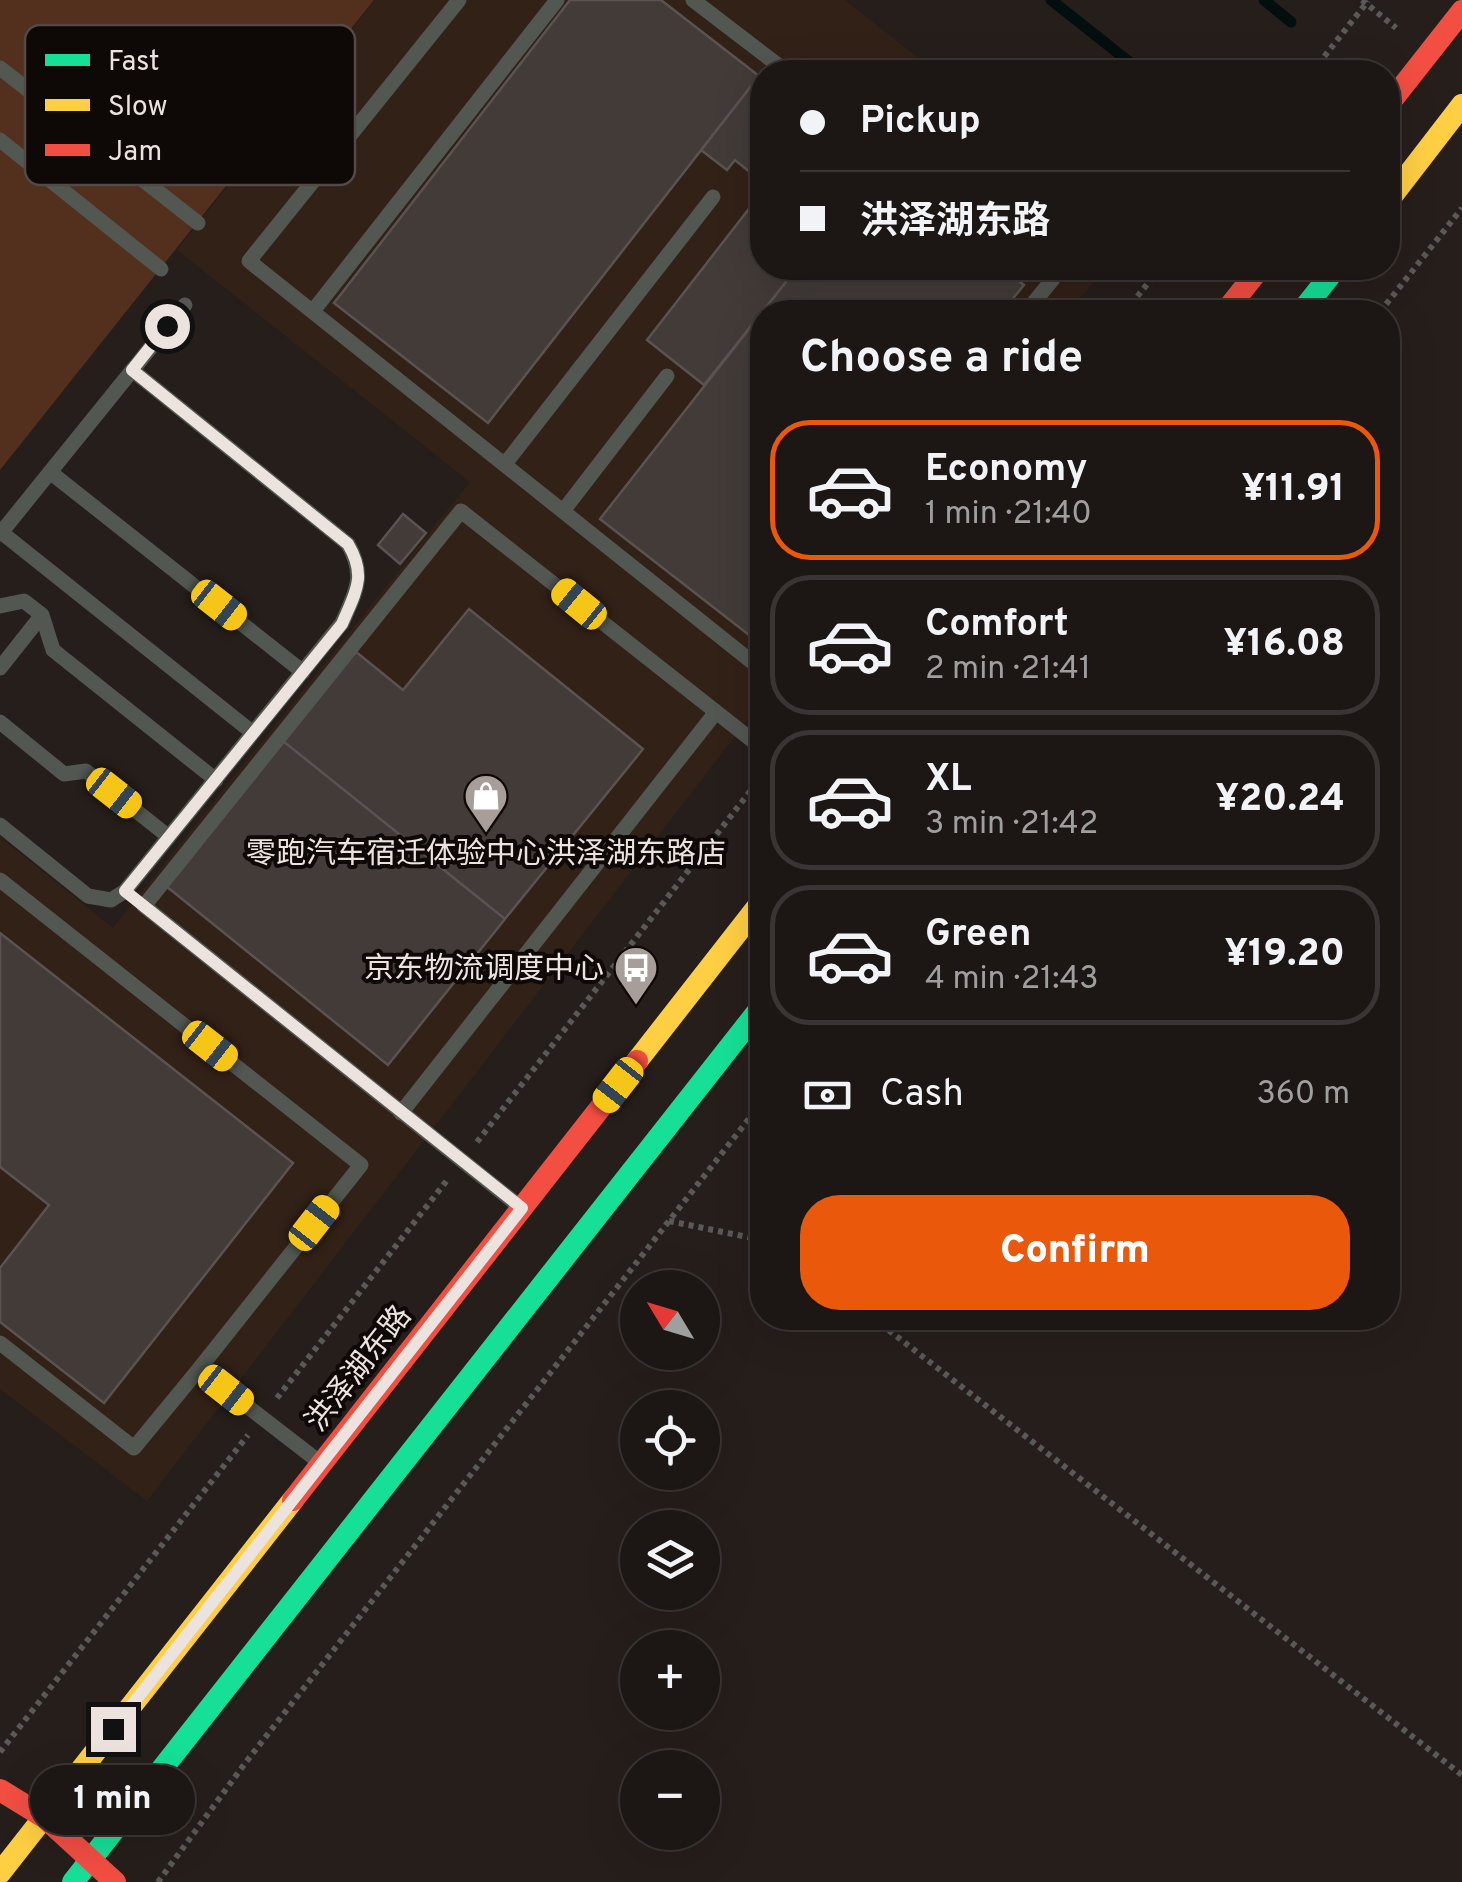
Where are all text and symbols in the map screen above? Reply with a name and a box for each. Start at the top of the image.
legend [25,25,355,185]
text: Fast [108,45,160,81]
text: Slow [108,90,167,126]
text: Pickup [860,98,981,147]
text: Jam [108,135,162,171]
text: 洪泽湖东路 [860,199,1050,248]
route start [145,304,190,349]
text: Choose a ride [800,331,1083,388]
icon: car [805,445,895,535]
text: Economy [925,446,1087,495]
text: ¥11.91 [1241,466,1345,515]
text: 1 min · 21:40 [925,495,1092,535]
car [546,573,612,635]
car [186,575,252,635]
icon: car [805,600,895,690]
text: Comfort [925,601,1069,650]
text: ¥16.08 [1224,621,1345,670]
text: 2 min · 21:41 [925,650,1091,690]
icon: car [805,755,895,845]
text: XL [925,756,972,805]
car [81,763,147,823]
shop icon: 零跑汽车宿迁体验中心洪泽湖东路店 [463,773,509,834]
text: ¥20.24 [1215,776,1345,825]
text: 3 min · 21:42 [925,805,1098,845]
place label: 零跑汽车宿迁体验中心洪泽湖东路店 [246,837,726,874]
icon: car [805,910,895,1000]
text: Green [925,911,1031,960]
text: ¥19.20 [1224,931,1345,980]
bus stop icon: 京东物流调度中心 [613,945,659,1006]
place label: 京东物流调度中心 [364,952,604,989]
text: 4 min · 21:43 [925,960,1099,1000]
car [177,1016,243,1076]
car [588,1052,648,1118]
icon: cash [800,1068,855,1123]
text: Cash [880,1071,964,1120]
text: 360 m [1256,1075,1350,1115]
car [284,1190,344,1256]
button: Confirm [800,1195,1350,1310]
north arrow [620,1270,720,1370]
map controls [620,1270,720,1850]
street label: 洪泽湖东路 [299,1299,421,1440]
car [193,1360,259,1420]
button: locate [620,1390,720,1490]
button: layers [620,1510,720,1610]
button: + [620,1630,720,1730]
route end [91,1707,136,1752]
button: − [620,1750,720,1850]
callout: 1 min [31,1764,196,1834]
text: 1 min [73,1780,152,1820]

